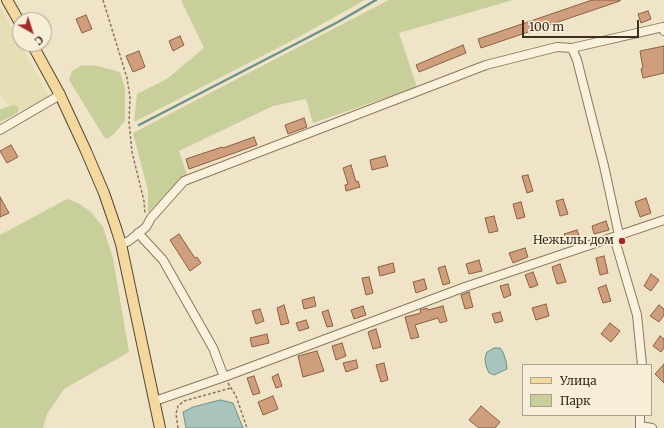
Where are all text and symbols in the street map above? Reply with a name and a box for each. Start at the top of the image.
north arrow [12,12,52,52]
scale bar [524,12,641,38]
text: 100 m [529,19,564,34]
text: С [32,33,46,48]
place label: Нежылы дом [533,234,614,248]
marker: Нежылы дом [617,236,627,246]
legend [522,364,652,416]
text: Улица [560,373,597,388]
text: Парк [560,393,591,408]

